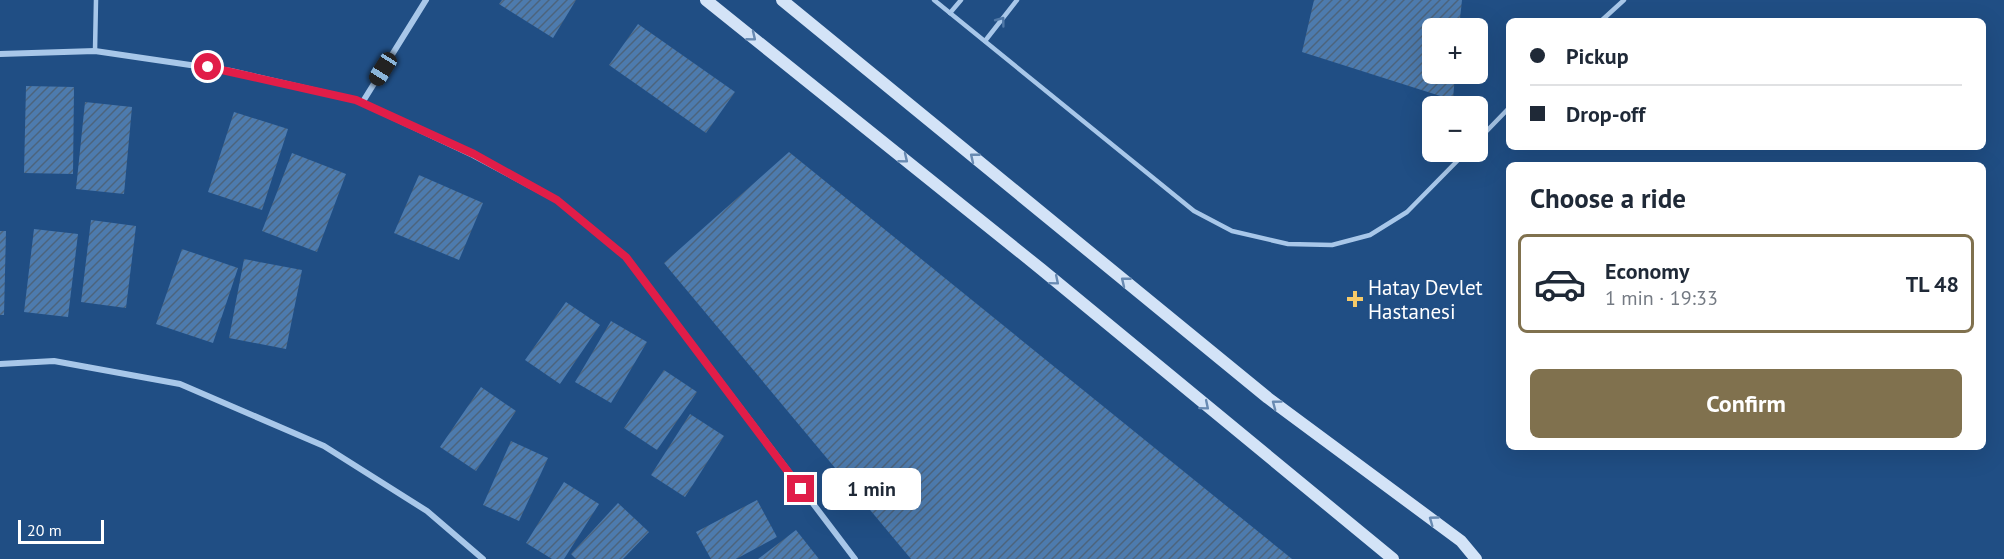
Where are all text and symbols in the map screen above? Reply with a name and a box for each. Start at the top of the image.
one-way arrow [994,16,1005,27]
map controls [1422,18,1488,162]
button: + [1422,18,1488,84]
one-way arrow [745,29,756,40]
text: Pickup [1566,42,1629,70]
car [366,49,400,89]
route start [194,53,221,80]
button: − [1422,96,1488,162]
text: Drop-off [1566,100,1645,128]
one-way arrow [897,151,908,162]
one-way arrow [970,154,981,165]
text: Choose a ride [1530,181,1686,215]
icon: car [1533,257,1587,311]
text: Economy [1605,257,1689,285]
text: TL 48 [1906,270,1959,298]
one-way arrow [1048,274,1059,285]
place label: Hatay Devlet Hastanesi [1368,274,1483,325]
one-way arrow [1121,277,1132,288]
text: 1 min · 19:33 [1605,285,1718,311]
marker: Hatay Devlet Hastanesi [1346,290,1364,308]
button: Confirm [1530,369,1962,438]
one-way arrow [1198,399,1209,410]
one-way arrow [1272,400,1283,411]
callout: 1 min [822,468,921,510]
route end [787,475,814,502]
text: 1 min [847,476,896,502]
one-way arrow [1428,516,1439,527]
scale bar [18,517,104,544]
text: 20 m [27,520,62,540]

